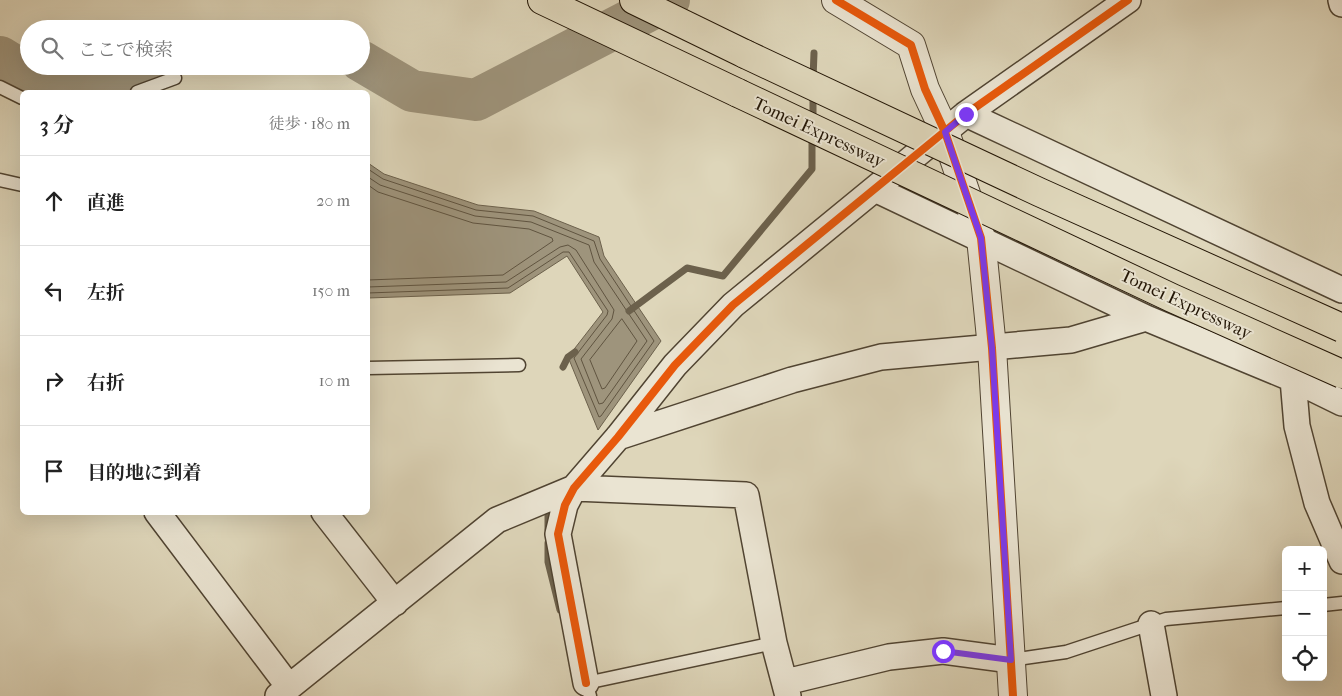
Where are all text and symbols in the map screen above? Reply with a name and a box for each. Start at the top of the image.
search box [20,20,370,75]
icon: search [38,34,66,62]
text: ここで検索 [78,39,173,61]
street label: Tomei Expressway [750,93,889,173]
route end [955,103,978,126]
text: 3 分 [40,113,74,137]
text: 徒歩 · 180 m [269,114,350,133]
icon: ahead [40,187,68,215]
text: 20 m [316,191,350,210]
text: 直進 [87,192,125,214]
street label: Tomei Expressway [1117,265,1256,345]
icon: left [40,277,68,305]
text: 150 m [312,281,350,300]
text: 左折 [87,282,125,304]
icon: right [40,367,68,395]
text: 10 m [319,371,350,390]
text: 右折 [87,372,125,394]
icon: arrive [40,457,68,485]
text: 目的地に到着 [87,462,201,484]
map controls [1282,546,1327,681]
button: + [1282,546,1327,591]
button: − [1282,591,1327,636]
button: locate [1282,636,1327,681]
route start [932,640,955,663]

